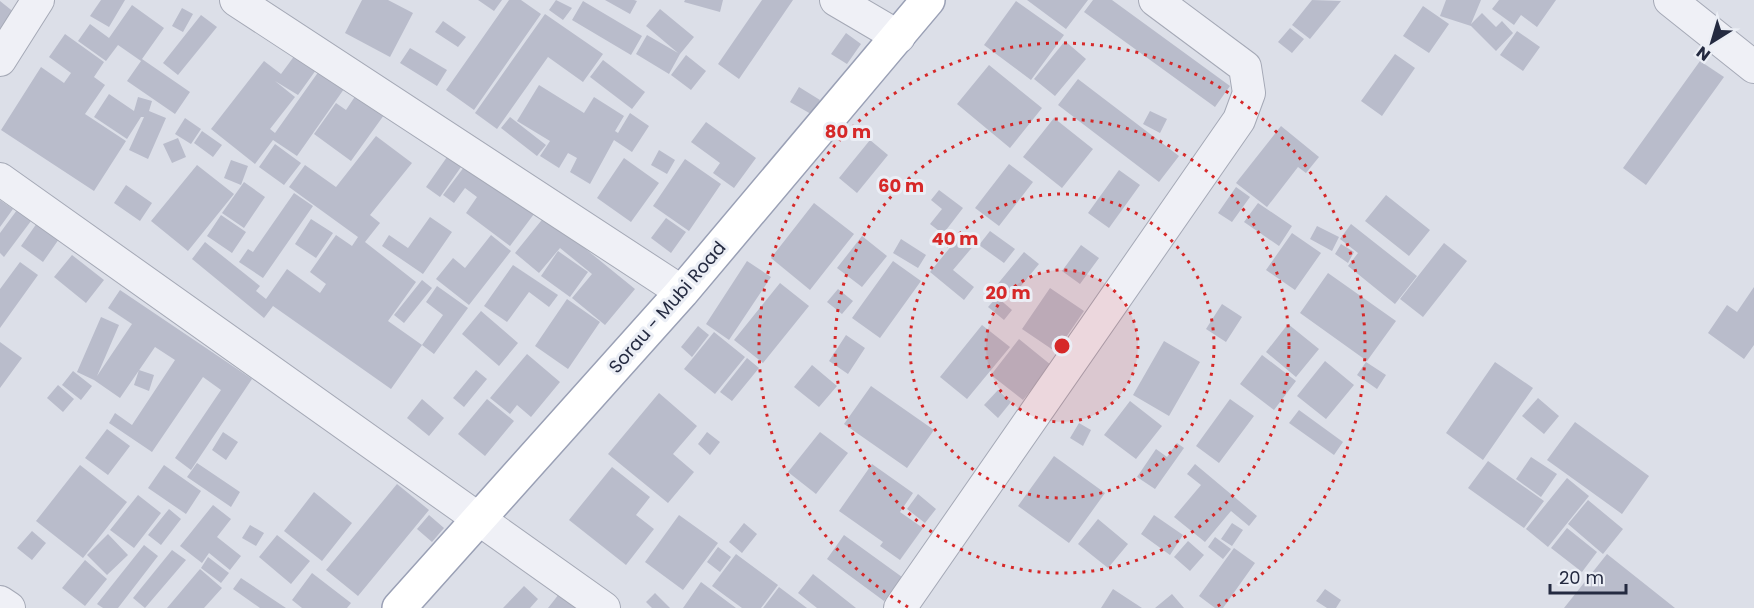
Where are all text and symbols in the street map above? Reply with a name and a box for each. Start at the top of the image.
north arrow [1682,12,1742,72]
text: N [1692,41,1715,66]
text: 80 m [825,119,871,144]
text: 60 m [878,173,924,198]
text: 40 m [932,226,978,251]
street label: Sorau - Mubi Road [603,236,731,378]
text: 20 m [986,280,1030,305]
centre of rings [1052,336,1072,356]
scale bar [1550,557,1626,595]
text: 20 m [1559,565,1604,590]

